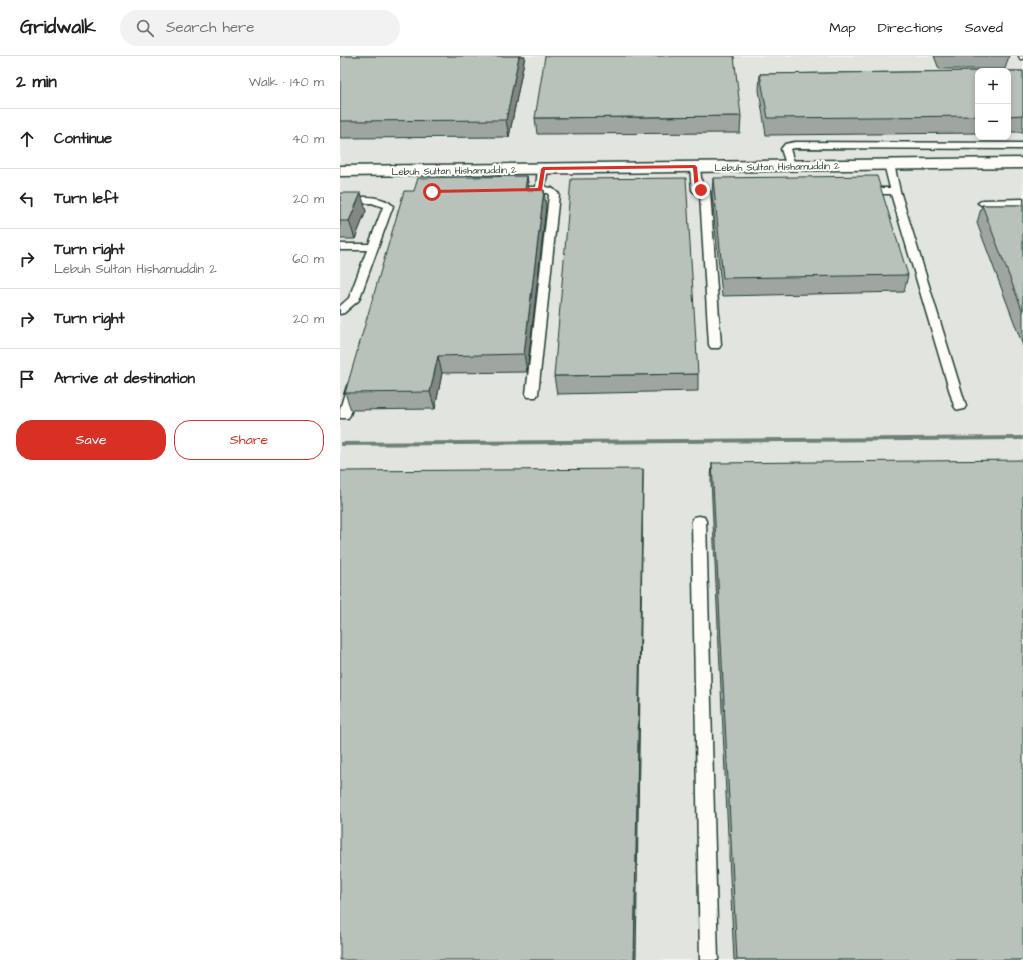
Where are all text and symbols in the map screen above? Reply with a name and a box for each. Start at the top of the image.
search box [120,10,400,46]
text: Gridwalk [20,14,96,41]
icon: search [134,17,156,39]
text: Search here [166,17,254,38]
text: Map [829,18,856,38]
text: Directions [878,18,943,38]
text: Saved [965,18,1003,38]
map controls [975,68,1011,140]
button: + [975,68,1011,104]
text: 2 min [16,70,57,94]
text: Walk · 140 m [249,73,324,91]
button: − [975,104,1011,140]
icon: ahead [16,128,38,150]
text: Continue [54,128,112,149]
text: 40 m [292,130,324,148]
street label: Lebuh Sultan Hishamuddin 2 [714,159,840,175]
street label: Lebuh Sultan Hishamuddin 2 [391,163,517,179]
route end [692,181,710,199]
route start [423,183,441,201]
icon: left [16,188,38,210]
text: Turn left [54,188,118,209]
text: 20 m [293,190,324,208]
text: Turn right [54,239,125,260]
icon: right [16,248,38,270]
text: 60 m [292,250,324,268]
text: Lebuh Sultan Hishamuddin 2 [54,260,217,278]
icon: right [16,308,38,330]
text: Turn right [54,308,125,329]
text: 20 m [293,310,324,328]
icon: arrive [16,368,38,390]
text: Arrive at destination [54,368,195,389]
button: Save [16,420,166,460]
button: Share [174,420,324,460]

